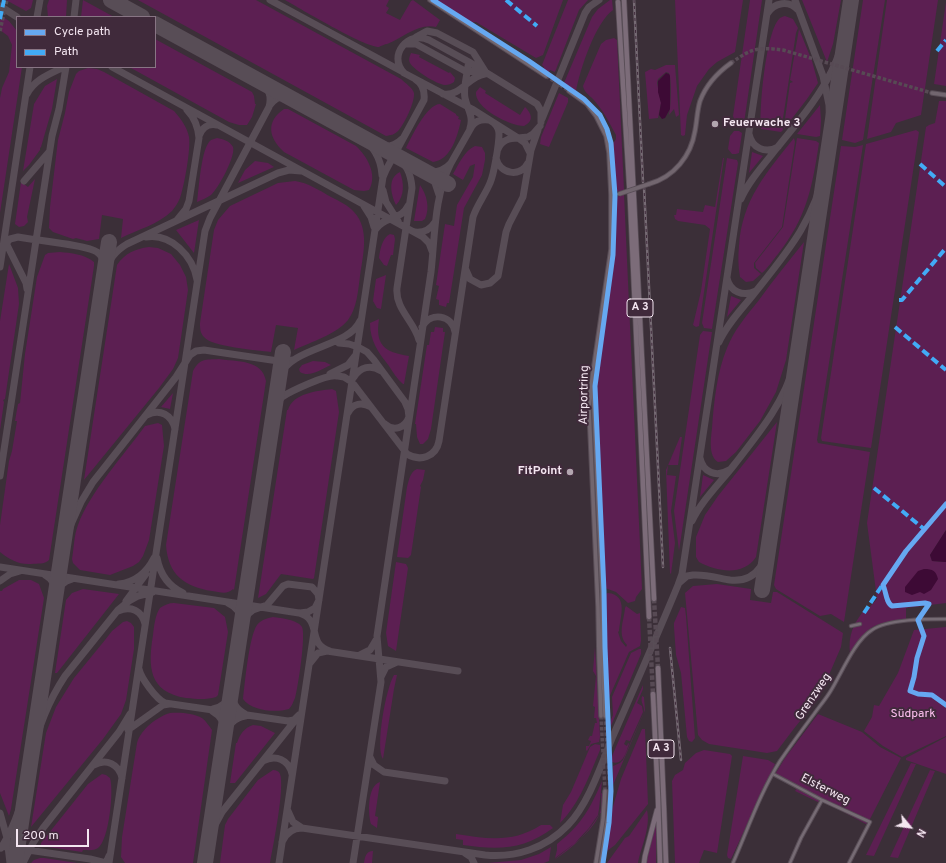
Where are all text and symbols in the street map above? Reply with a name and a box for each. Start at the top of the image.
legend [16,16,156,68]
text: Cycle path [54,24,111,40]
text: Path [54,44,79,60]
place label: Feuerwache 3 [723,117,801,131]
marker: Feuerwache 3 [710,119,720,129]
road number: A 3 [627,299,653,317]
street label: Airportring [577,365,593,425]
place label: FitPoint [518,465,562,479]
marker: FitPoint [565,467,575,477]
street label: Grenzweg [793,671,835,723]
park label: Südpark [890,708,936,722]
road number: A 3 [648,740,674,758]
street label: Elsterweg [798,771,852,809]
north arrow [890,807,930,847]
scale bar [18,821,91,847]
text: N [912,826,929,840]
text: 200 m [23,828,59,844]

